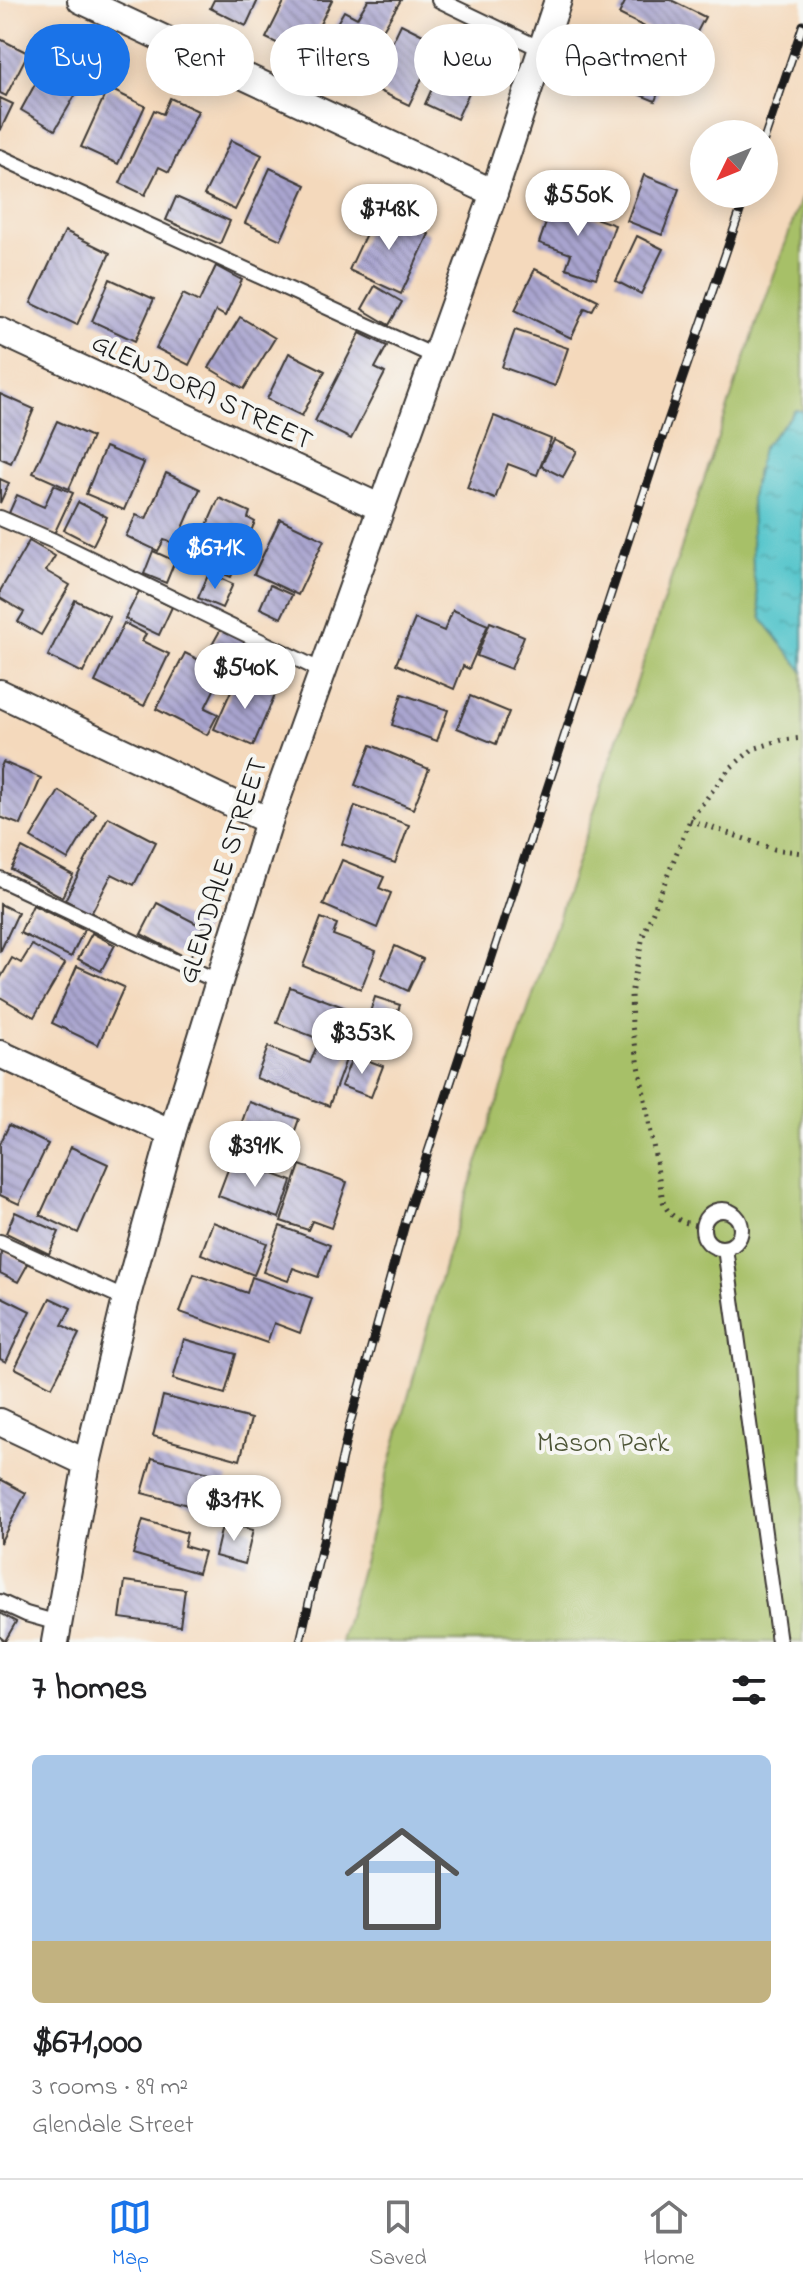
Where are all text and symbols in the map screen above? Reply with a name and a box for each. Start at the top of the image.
chip: Buy [24,24,130,96]
chip: Rent [146,24,254,96]
chip: Filters [270,24,398,96]
chip: New [414,24,520,96]
chip: Apartment [536,24,715,96]
north arrow [690,120,778,208]
map controls [690,120,778,208]
pin: $550K [522,170,634,238]
text: $550K [543,177,613,215]
pin: $748K [333,184,445,252]
text: $748K [359,191,419,229]
street label: GLENDORA STREET [84,324,319,463]
pin: $671K [159,523,271,591]
text: $671K [186,530,244,568]
pin: $540K [189,643,301,711]
text: $540K [212,650,278,688]
street label: GLENDALE STREET [168,753,280,989]
pin: $353K [306,1008,418,1076]
text: $353K [330,1015,394,1053]
pin: $391K [199,1121,311,1189]
text: $391K [227,1128,283,1166]
park label: Mason Park [537,1424,670,1465]
pin: $317K [178,1475,290,1543]
text: $317K [205,1482,263,1520]
text: 7 homes [32,1665,147,1715]
icon: filters [727,1668,771,1712]
icon: home [330,1807,474,1951]
text: $671,000 [32,2019,142,2069]
text: 3 rooms · 89 m² [32,2069,188,2107]
text: Glendale Street [32,2107,194,2145]
tab: Map [108,2195,152,2275]
tab: Saved [369,2195,427,2275]
tab: Home [643,2195,695,2275]

